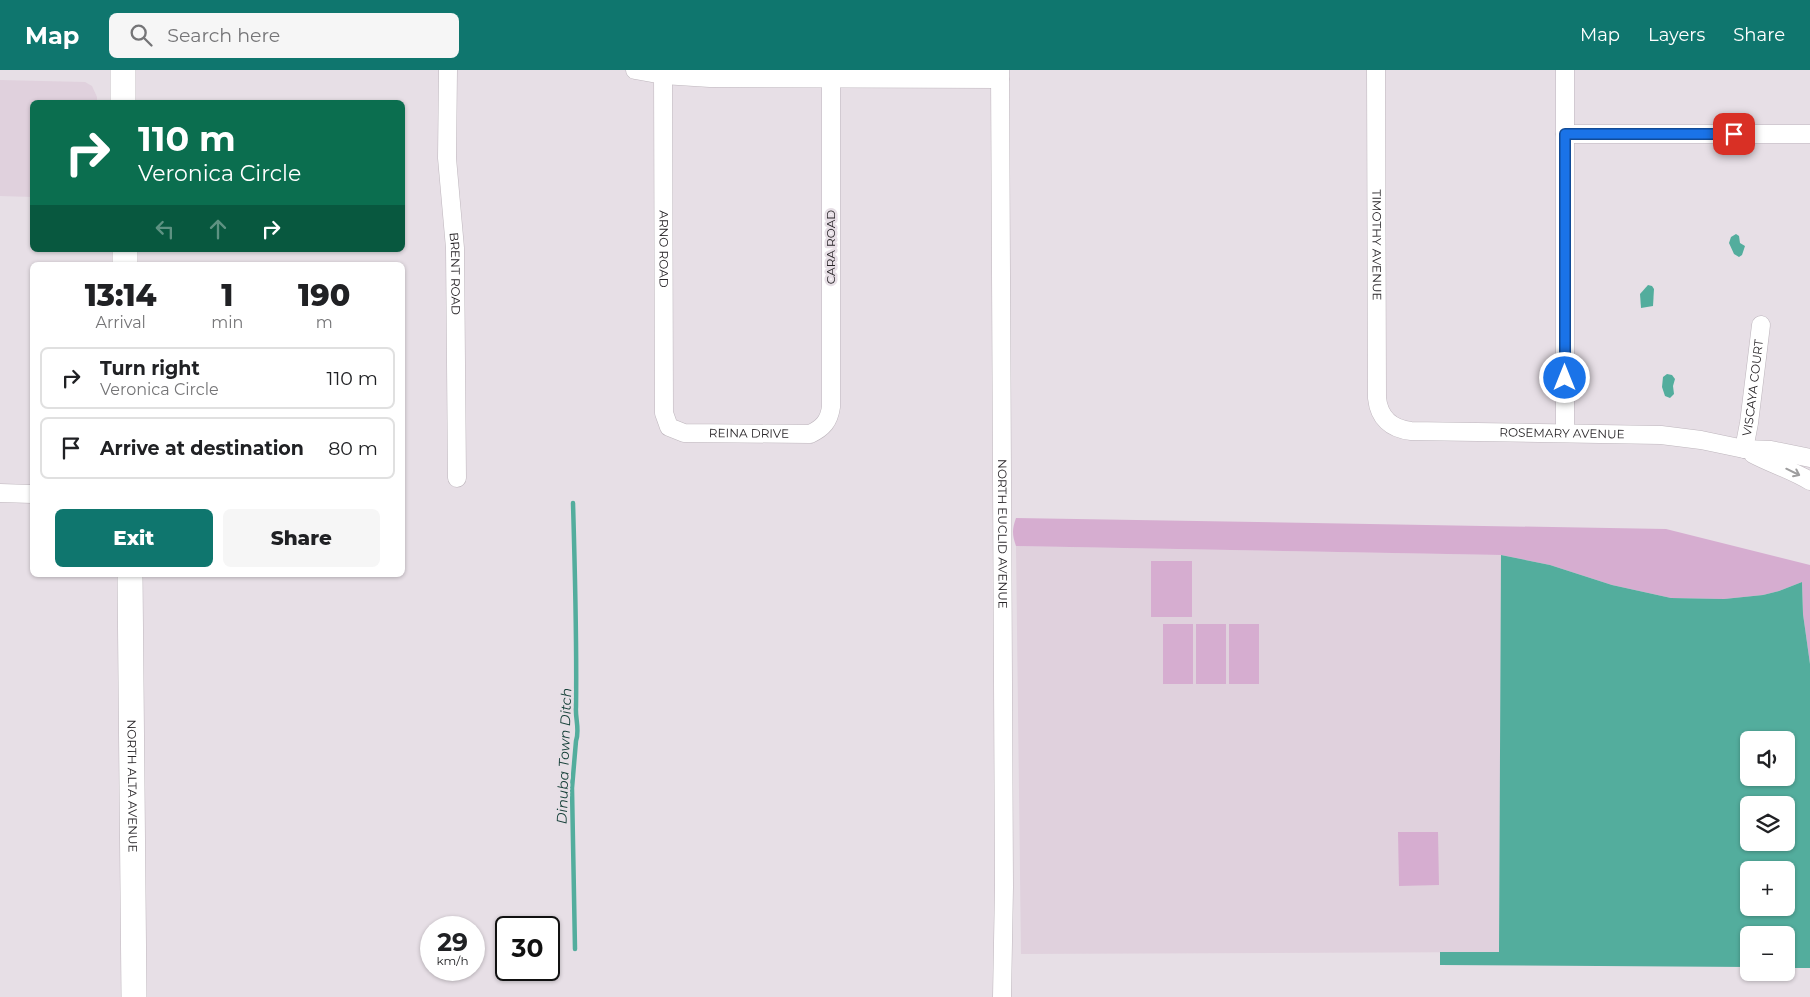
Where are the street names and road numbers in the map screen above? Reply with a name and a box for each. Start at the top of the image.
street label: TIMOTHY AVENUE [1369,190,1385,300]
street label: ARNO ROAD [656,210,672,288]
street label: CARA ROAD [823,210,838,284]
street label: BRENT ROAD [447,232,464,315]
street label: VISCAYA COURT [1739,338,1766,437]
street label: ROSEMARY AVENUE [1499,424,1625,441]
street label: REINA DRIVE [709,425,789,441]
street label: NORTH EUCLID AVENUE [995,459,1011,609]
street label: NORTH ALTA AVENUE [124,719,141,853]

